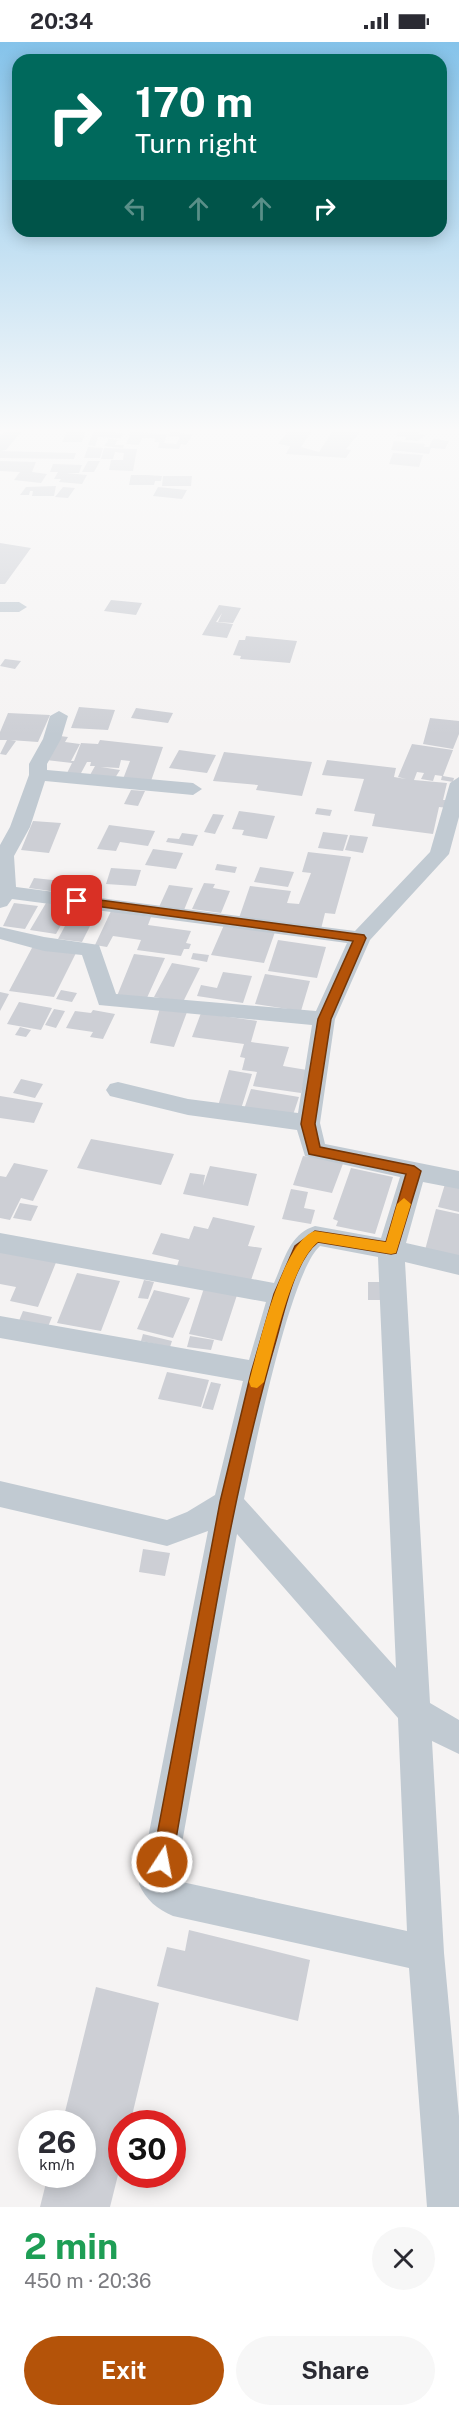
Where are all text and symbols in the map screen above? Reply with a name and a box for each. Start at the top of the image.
text: 20:34 [30,8,93,34]
text: 170 m [135,77,253,126]
icon: right [36,78,114,156]
text: Turn right [135,127,258,159]
icon: left [119,192,152,225]
icon: ahead [182,192,215,225]
icon: ahead [245,192,278,225]
icon: right [308,192,341,225]
pin [51,875,102,926]
icon: arrive [60,884,93,917]
position arrow [130,1830,194,1894]
speed limit sign: 30 [108,2110,186,2188]
text: 26 [38,2124,76,2160]
text: km/h [39,2156,75,2173]
text: 2 min [24,2225,118,2267]
button: close [372,2227,435,2290]
text: 450 m · 20:36 [24,2269,151,2293]
button: Exit [24,2336,224,2405]
button: Share [236,2336,435,2405]

